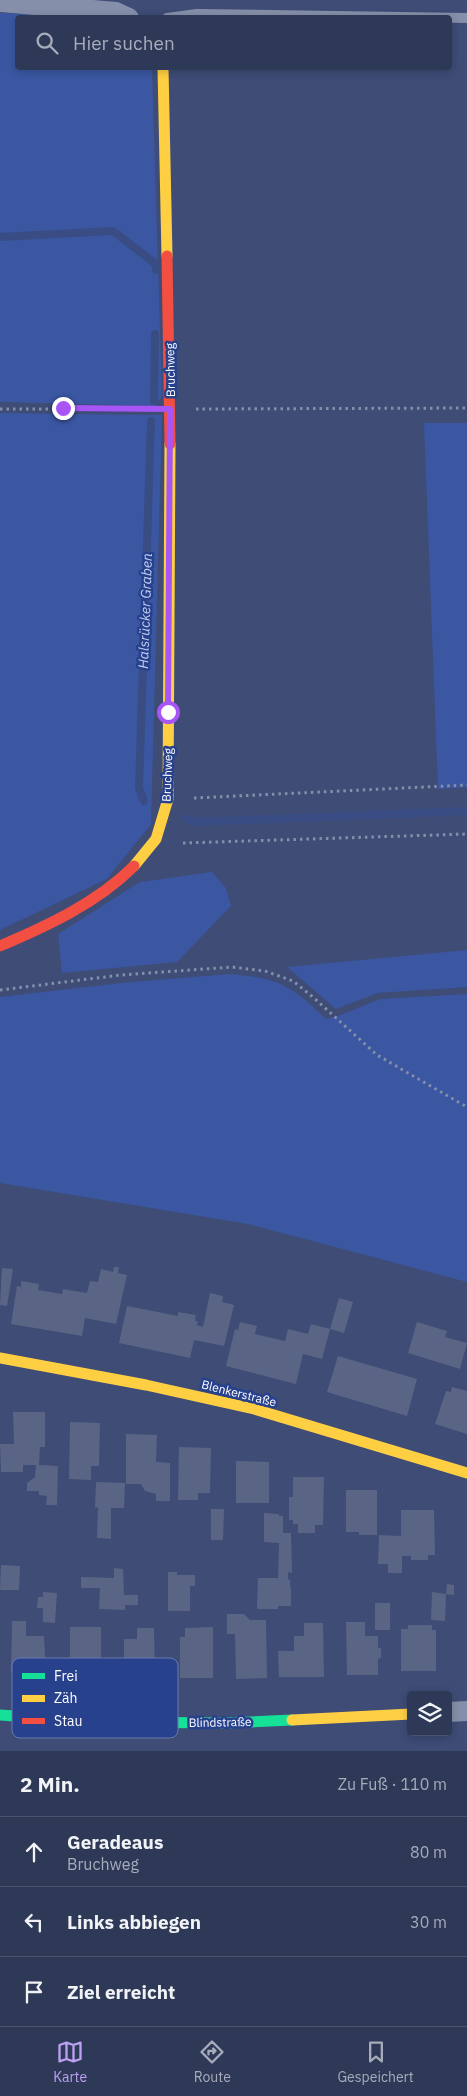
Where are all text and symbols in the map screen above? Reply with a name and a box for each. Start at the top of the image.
search box [15,15,452,70]
icon: search [33,29,61,57]
text: Hier suchen [73,31,175,55]
street label: Bruchweg [162,342,178,397]
route end [52,397,75,420]
water label: Halsrücker Graben [134,553,156,669]
route start [157,701,180,724]
street label: Bruchweg [159,747,175,802]
street label: Blenkerstraße [200,1376,278,1410]
legend [12,1658,178,1738]
text: Frei [54,1667,78,1685]
text: Zäh [54,1689,78,1707]
map controls [407,1691,452,1736]
button: layers [407,1691,452,1736]
text: Stau [54,1712,82,1730]
street label: Blindstraße [188,1714,252,1730]
text: 2 Min. [20,1770,80,1798]
text: Zu Fuß · 110 m [338,1774,447,1794]
text: Geradeaus [67,1830,164,1854]
icon: ahead [20,1838,48,1866]
text: 80 m [410,1842,447,1862]
text: Bruchweg [67,1854,139,1874]
icon: left [20,1908,48,1936]
text: Links abbiegen [67,1910,201,1934]
text: 30 m [410,1912,447,1932]
icon: arrive [20,1978,48,2006]
text: Ziel erreicht [67,1980,175,2004]
tab: Karte [53,2038,87,2086]
tab: Route [194,2038,231,2086]
tab: Gespeichert [337,2038,414,2086]

